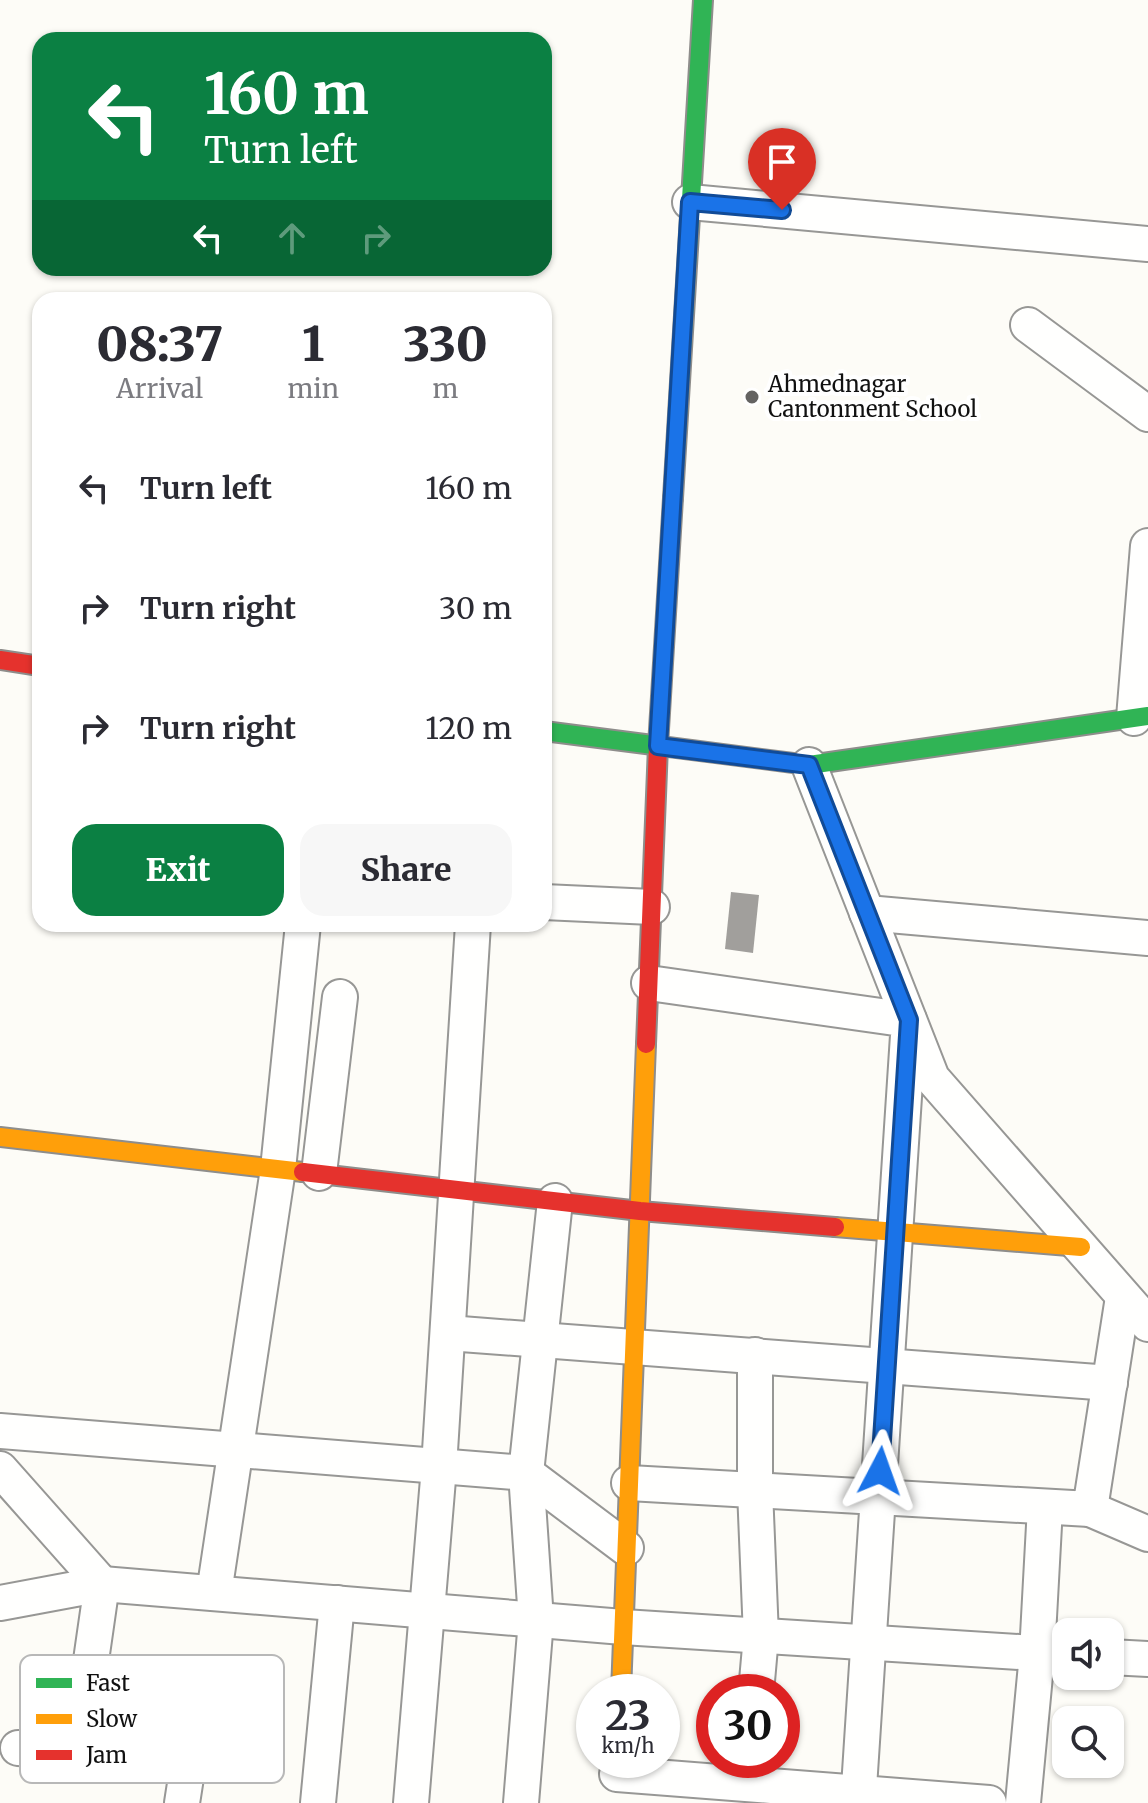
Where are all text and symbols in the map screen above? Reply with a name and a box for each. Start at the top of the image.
text: 160 m [204,59,369,129]
icon: left [72,64,176,168]
text: Turn left [204,128,358,173]
pin [748,128,816,210]
icon: arrive [760,140,804,184]
icon: left [186,216,230,260]
icon: ahead [270,216,314,260]
icon: right [354,216,398,260]
text: 08:37 [96,314,223,374]
text: 1 [302,314,324,374]
text: 330 [403,314,488,374]
place label: Ahmednagar Cantonment School [767,370,977,423]
text: Arrival [116,372,203,405]
text: min [287,372,339,405]
text: m [433,372,458,405]
marker: Ahmednagar Cantonment School [743,388,761,406]
icon: left [72,466,116,510]
text: Turn left [140,469,272,507]
text: 160 m [425,469,512,507]
icon: right [72,586,116,630]
text: Turn right [140,589,296,627]
text: 30 m [439,589,512,627]
icon: right [72,706,116,750]
text: Turn right [140,709,296,747]
text: 120 m [425,709,512,747]
button: Exit [72,824,284,916]
button: Share [300,824,512,916]
position arrow [838,1429,922,1513]
map controls [1052,1618,1124,1778]
button: sound [1052,1618,1124,1690]
legend [20,1655,284,1783]
text: Fast [86,1669,130,1697]
speed limit sign: 30 [696,1674,800,1778]
text: 23 [605,1691,651,1741]
text: Slow [86,1705,137,1733]
button: search [1052,1706,1124,1778]
text: km/h [602,1733,654,1758]
text: Jam [85,1741,127,1769]

